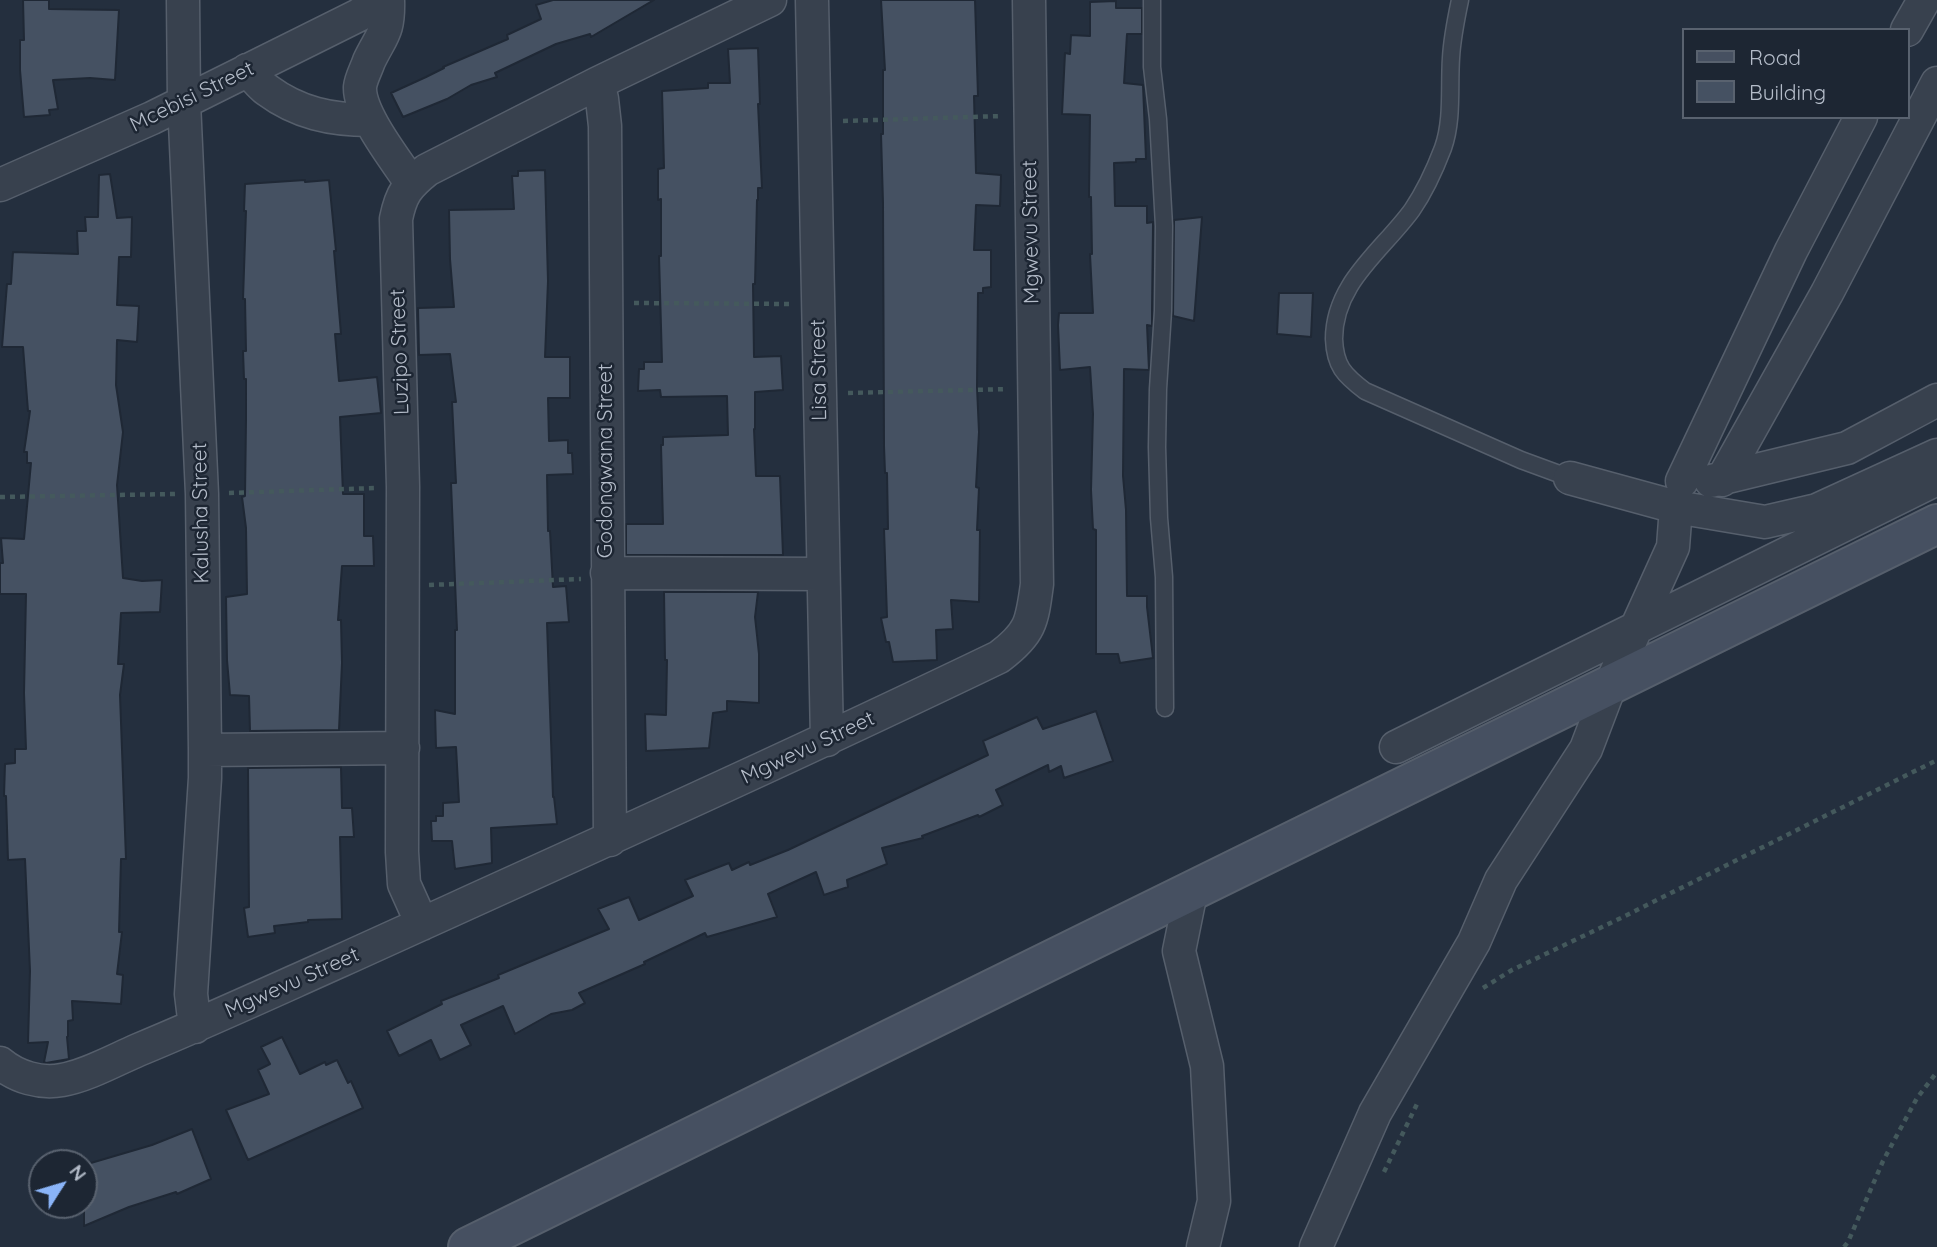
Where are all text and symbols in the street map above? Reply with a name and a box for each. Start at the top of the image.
legend [1682,28,1909,119]
text: Road [1749,44,1801,70]
street label: Mcebisi Street [126,56,258,138]
text: Building [1749,79,1826,105]
street label: Mgwevu Street [1017,160,1045,304]
street label: Luzipo Street [385,288,415,416]
street label: Lisa Street [806,319,832,421]
street label: Godongwana Street [593,364,619,558]
street label: Kalusha Street [187,442,215,584]
street label: Mgwevu Street [737,706,879,790]
street label: Mgwevu Street [221,942,363,1024]
north arrow [28,1149,98,1219]
text: N [64,1160,92,1185]

